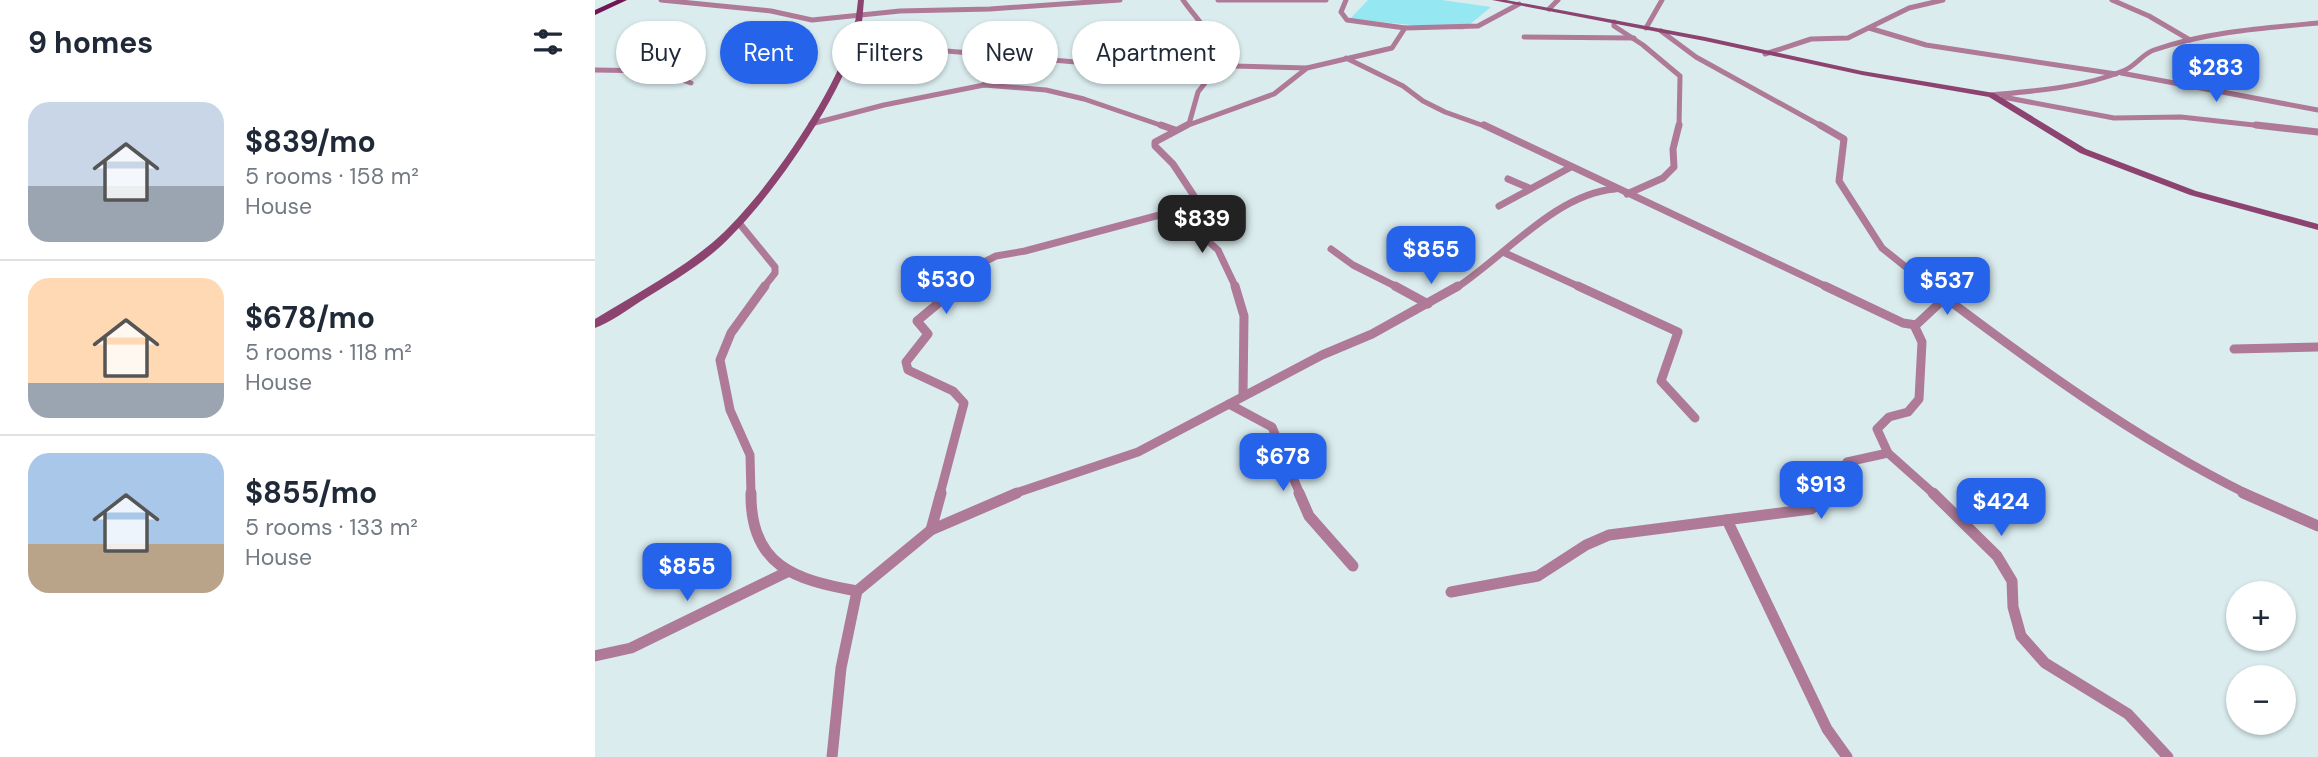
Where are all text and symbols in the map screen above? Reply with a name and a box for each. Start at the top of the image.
chip: Buy [616,21,706,84]
chip: Rent [720,21,818,84]
chip: Filters [832,21,948,84]
chip: New [962,21,1058,84]
chip: Apartment [1072,21,1240,84]
text: 9 homes [28,23,153,62]
icon: filters [529,23,567,61]
pin: $283 [2175,44,2257,104]
text: $283 [2188,52,2244,82]
text: $839/mo [245,122,376,161]
icon: home [84,130,168,214]
text: 5 rooms · 158 m² [245,161,419,191]
text: House [245,191,312,221]
pin: $839 [1161,196,1243,255]
text: $839 [1174,203,1230,233]
pin: $855 [1390,226,1472,286]
text: $855 [1402,234,1460,264]
pin: $530 [905,256,987,316]
pin: $537 [1906,258,1988,317]
text: $530 [917,264,975,294]
text: $537 [1920,265,1974,295]
text: $678/mo [245,298,375,337]
icon: home [84,306,168,390]
text: 5 rooms · 118 m² [245,337,412,367]
text: House [245,367,312,397]
pin: $678 [1242,434,1324,493]
text: $678 [1256,441,1310,471]
pin: $913 [1780,462,1862,521]
text: $913 [1796,469,1846,499]
text: $855/mo [245,473,377,512]
pin: $424 [1960,478,2042,538]
icon: home [84,481,168,565]
text: $424 [1973,486,2029,516]
text: 5 rooms · 133 m² [245,512,418,542]
text: House [245,542,312,572]
pin: $855 [646,544,728,603]
text: $855 [658,551,716,581]
map controls [2226,581,2296,735]
button: + [2226,581,2296,651]
button: − [2226,665,2296,735]

